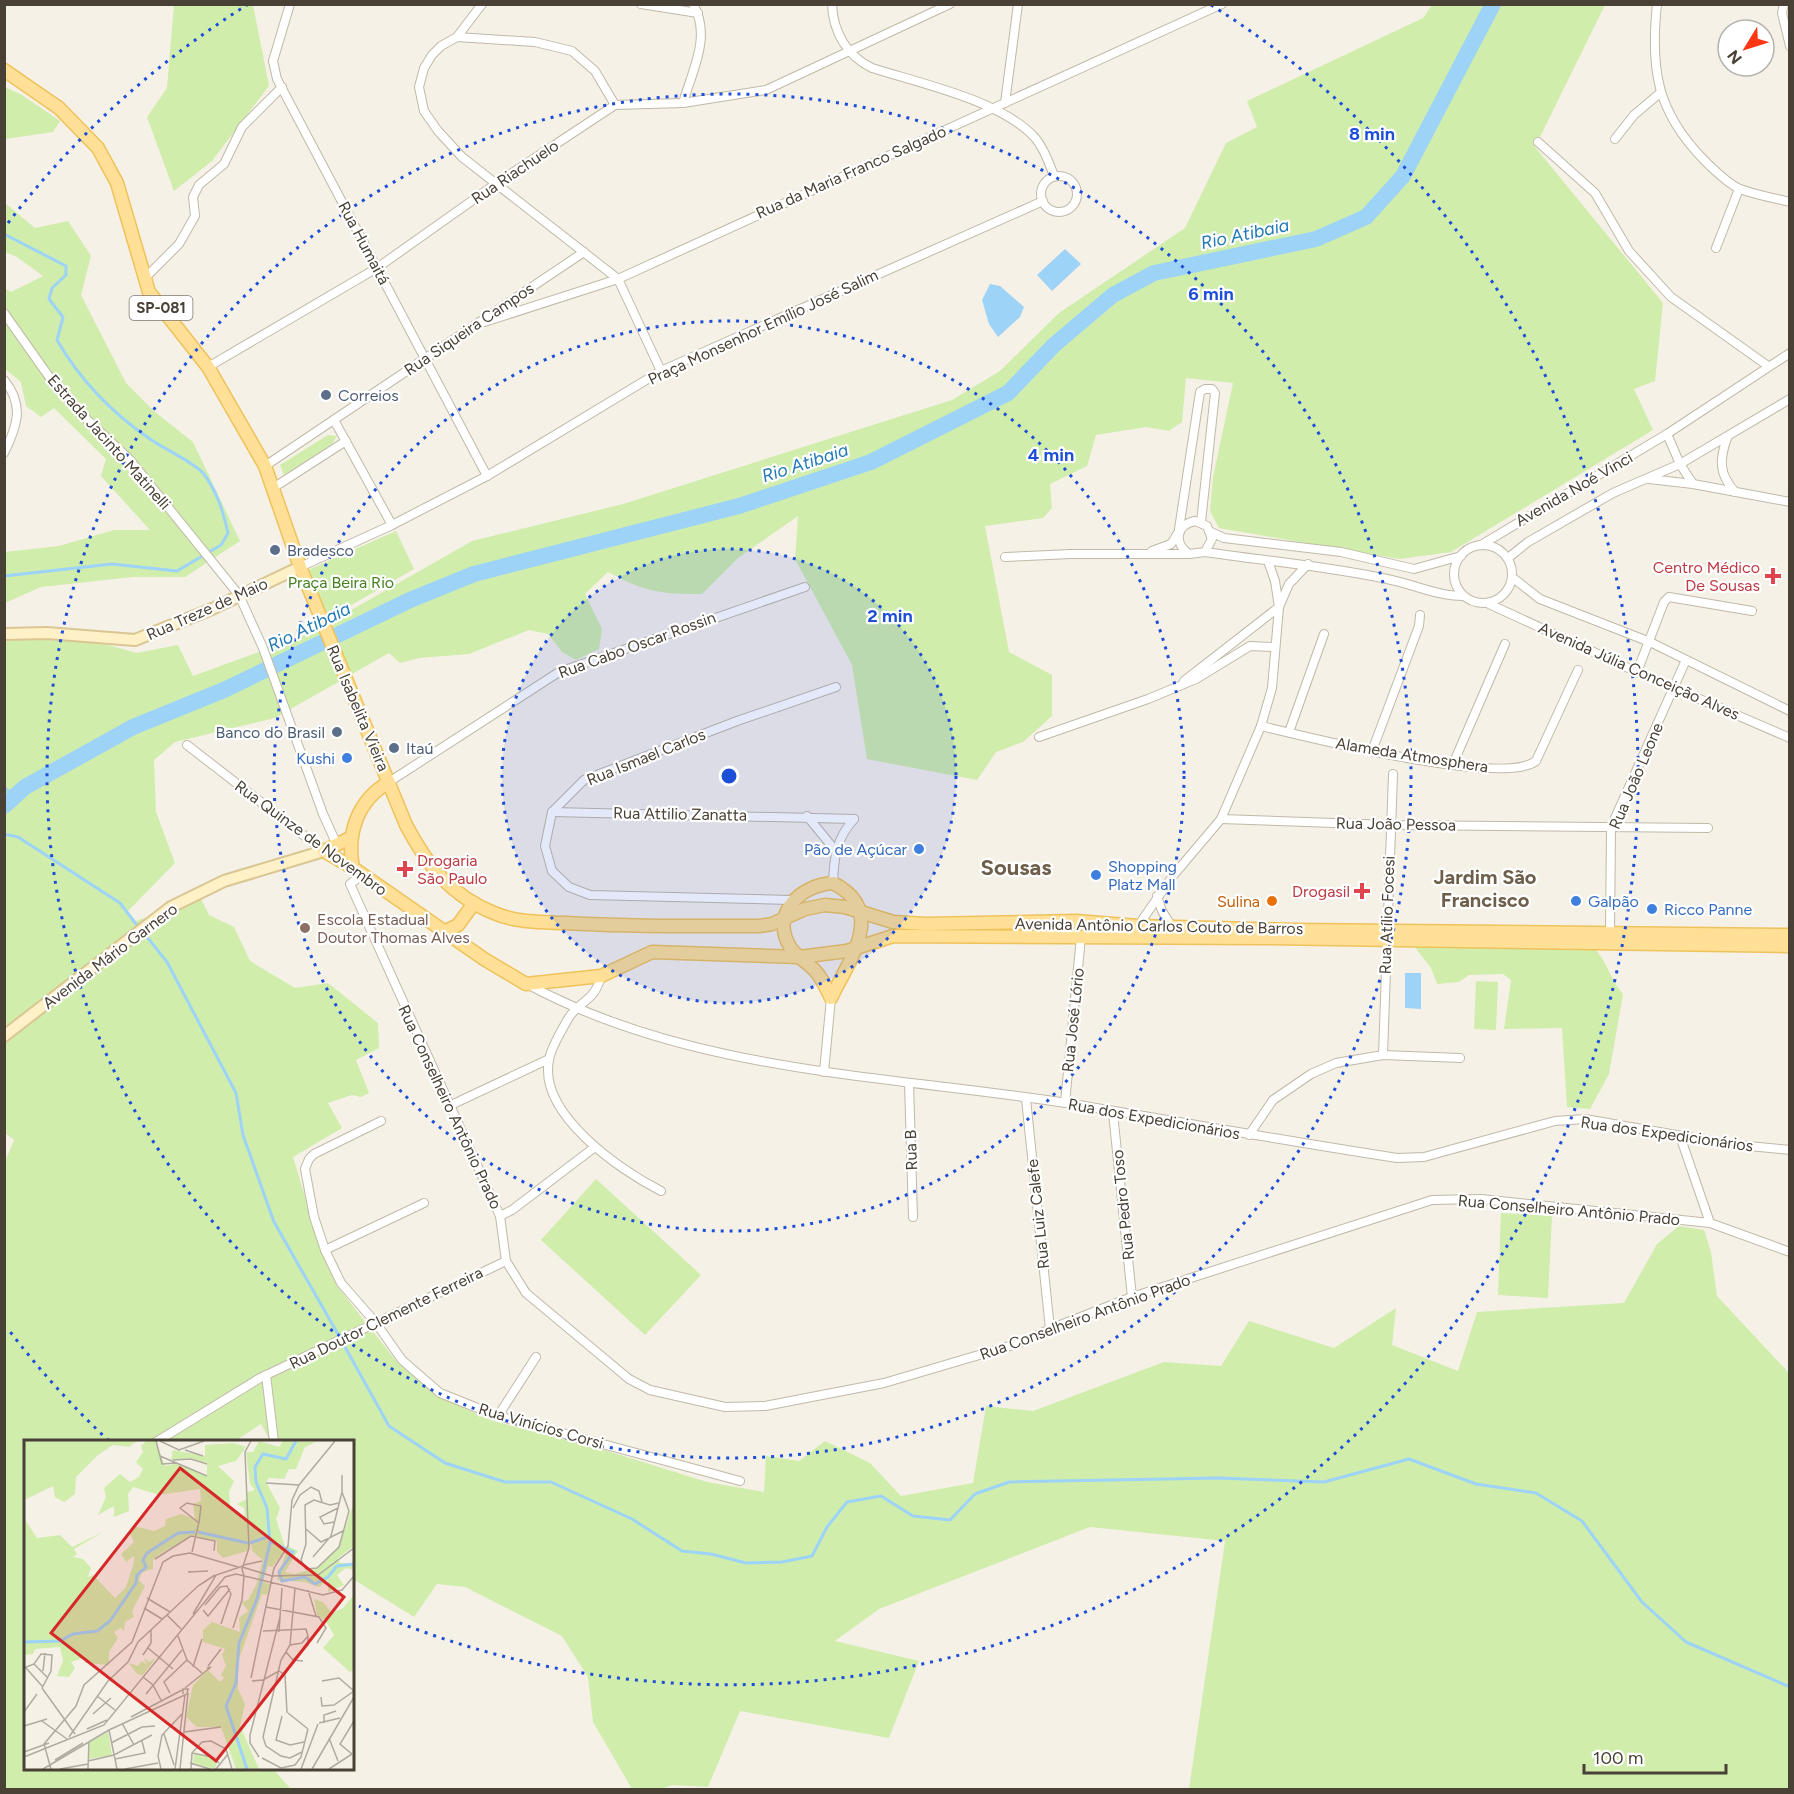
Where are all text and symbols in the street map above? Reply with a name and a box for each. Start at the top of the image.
north arrow [1716,18,1776,78]
text: N [1723,46,1746,68]
street label: Rua da Maria Franco Salgado [753,121,949,223]
text: 8 min [1349,123,1395,145]
street label: Rua Riachuelo [468,136,562,208]
street label: Rua Humaitá [334,198,394,288]
water label: Rio Atibaia [1199,214,1292,254]
street label: Praça Monsenhor Emílio José Salim [645,265,881,389]
street label: Rua Siqueira Campos [401,279,537,379]
text: 6 min [1188,283,1234,305]
road number: SP-081 [130,296,192,320]
street label: Estrada Jacinto Matinelli [43,371,175,513]
place label: Correios [338,386,399,405]
marker: Correios [319,388,333,402]
water label: Rio Atibaia [759,439,851,487]
text: 4 min [1028,444,1074,466]
street label: Avenida Noé Vinci [1512,448,1636,530]
place label: Bradesco [287,541,354,560]
marker: Bradesco [268,543,282,557]
place label: Centro Médico De Sousas [1653,558,1760,595]
marker: Centro Médico De Sousas [1764,567,1782,585]
park label: Praça Beira Rio [288,573,394,592]
street label: Rua Treze de Maio [143,574,271,644]
water label: Rio Atibaia [264,597,355,657]
text: 2 min [867,605,913,627]
street label: Rua Cabo Oscar Rossin [556,608,718,682]
street label: Avenida Júlia Conceição Alves [1536,618,1742,724]
street label: Rua Isabelita Vieira [323,642,393,774]
street label: Rua João Leone [1605,720,1667,832]
place label: Banco do Brasil [216,723,325,742]
marker: Banco do Brasil [330,725,344,739]
street label: Rua Ismael Carlos [584,725,708,789]
street label: Alameda Atmosphera [1334,734,1490,776]
place label: Itaú [406,739,433,758]
marker: Itaú [387,741,401,755]
place label: Kushi [296,749,335,768]
marker: Kushi [340,751,354,765]
centre of rings [719,766,739,786]
street label: Rua Quinze de Novembro [231,776,391,900]
street label: Rua Attilio Zanatta [613,803,747,825]
street label: Rua João Pessoa [1336,813,1456,835]
place label: Pão de Açúcar [804,840,908,859]
marker: Pão de Açúcar [912,842,926,856]
place label: Drogaria São Paulo [417,851,487,888]
district label: Sousas [981,854,1051,881]
street label: Rua Atílio Focesi [1375,855,1399,975]
place label: Shopping Platz Mall [1108,857,1177,894]
marker: Drogaria São Paulo [398,862,412,876]
district label: Jardim São Francisco [1434,865,1537,912]
marker: Shopping Platz Mall [1089,868,1103,882]
place label: Drogasil [1292,882,1350,901]
marker: Drogasil [1355,884,1369,898]
place label: Sulina [1217,892,1260,911]
place label: Galpão [1588,892,1639,911]
marker: Sulina [1265,894,1279,908]
marker: Galpão [1569,894,1583,908]
street label: Avenida Mário Garnero [39,899,181,1013]
place label: Ricco Panne [1664,900,1752,919]
marker: Ricco Panne [1645,902,1659,916]
place label: Escola Estadual Doutor Thomas Alves [317,910,470,947]
street label: Avenida Antônio Carlos Couto de Barros [1015,914,1303,938]
marker: Escola Estadual Doutor Thomas Alves [298,921,312,935]
street label: Rua José Lório [1058,967,1088,1073]
street label: Rua Conselheiro Antônio Prado [394,1002,506,1212]
street label: Rua dos Expedicionários [1067,1095,1241,1143]
street label: Rua dos Expedicionários [1579,1112,1755,1156]
street label: Rua B [901,1129,921,1171]
street label: Rua Pedro Toso [1108,1149,1138,1261]
street label: Rua Luiz Calefe [1023,1158,1053,1270]
street label: Rua Conselheiro Antônio Prado [1457,1191,1681,1229]
street label: Rua Doutor Clemente Ferreira [286,1263,486,1373]
street label: Rua Conselheiro Antônio Prado [977,1270,1193,1364]
street label: Rua Vinícios Corsi [476,1399,606,1453]
inset map [24,1440,354,1770]
scale bar [1584,1737,1726,1775]
text: 100 m [1593,1747,1643,1769]

